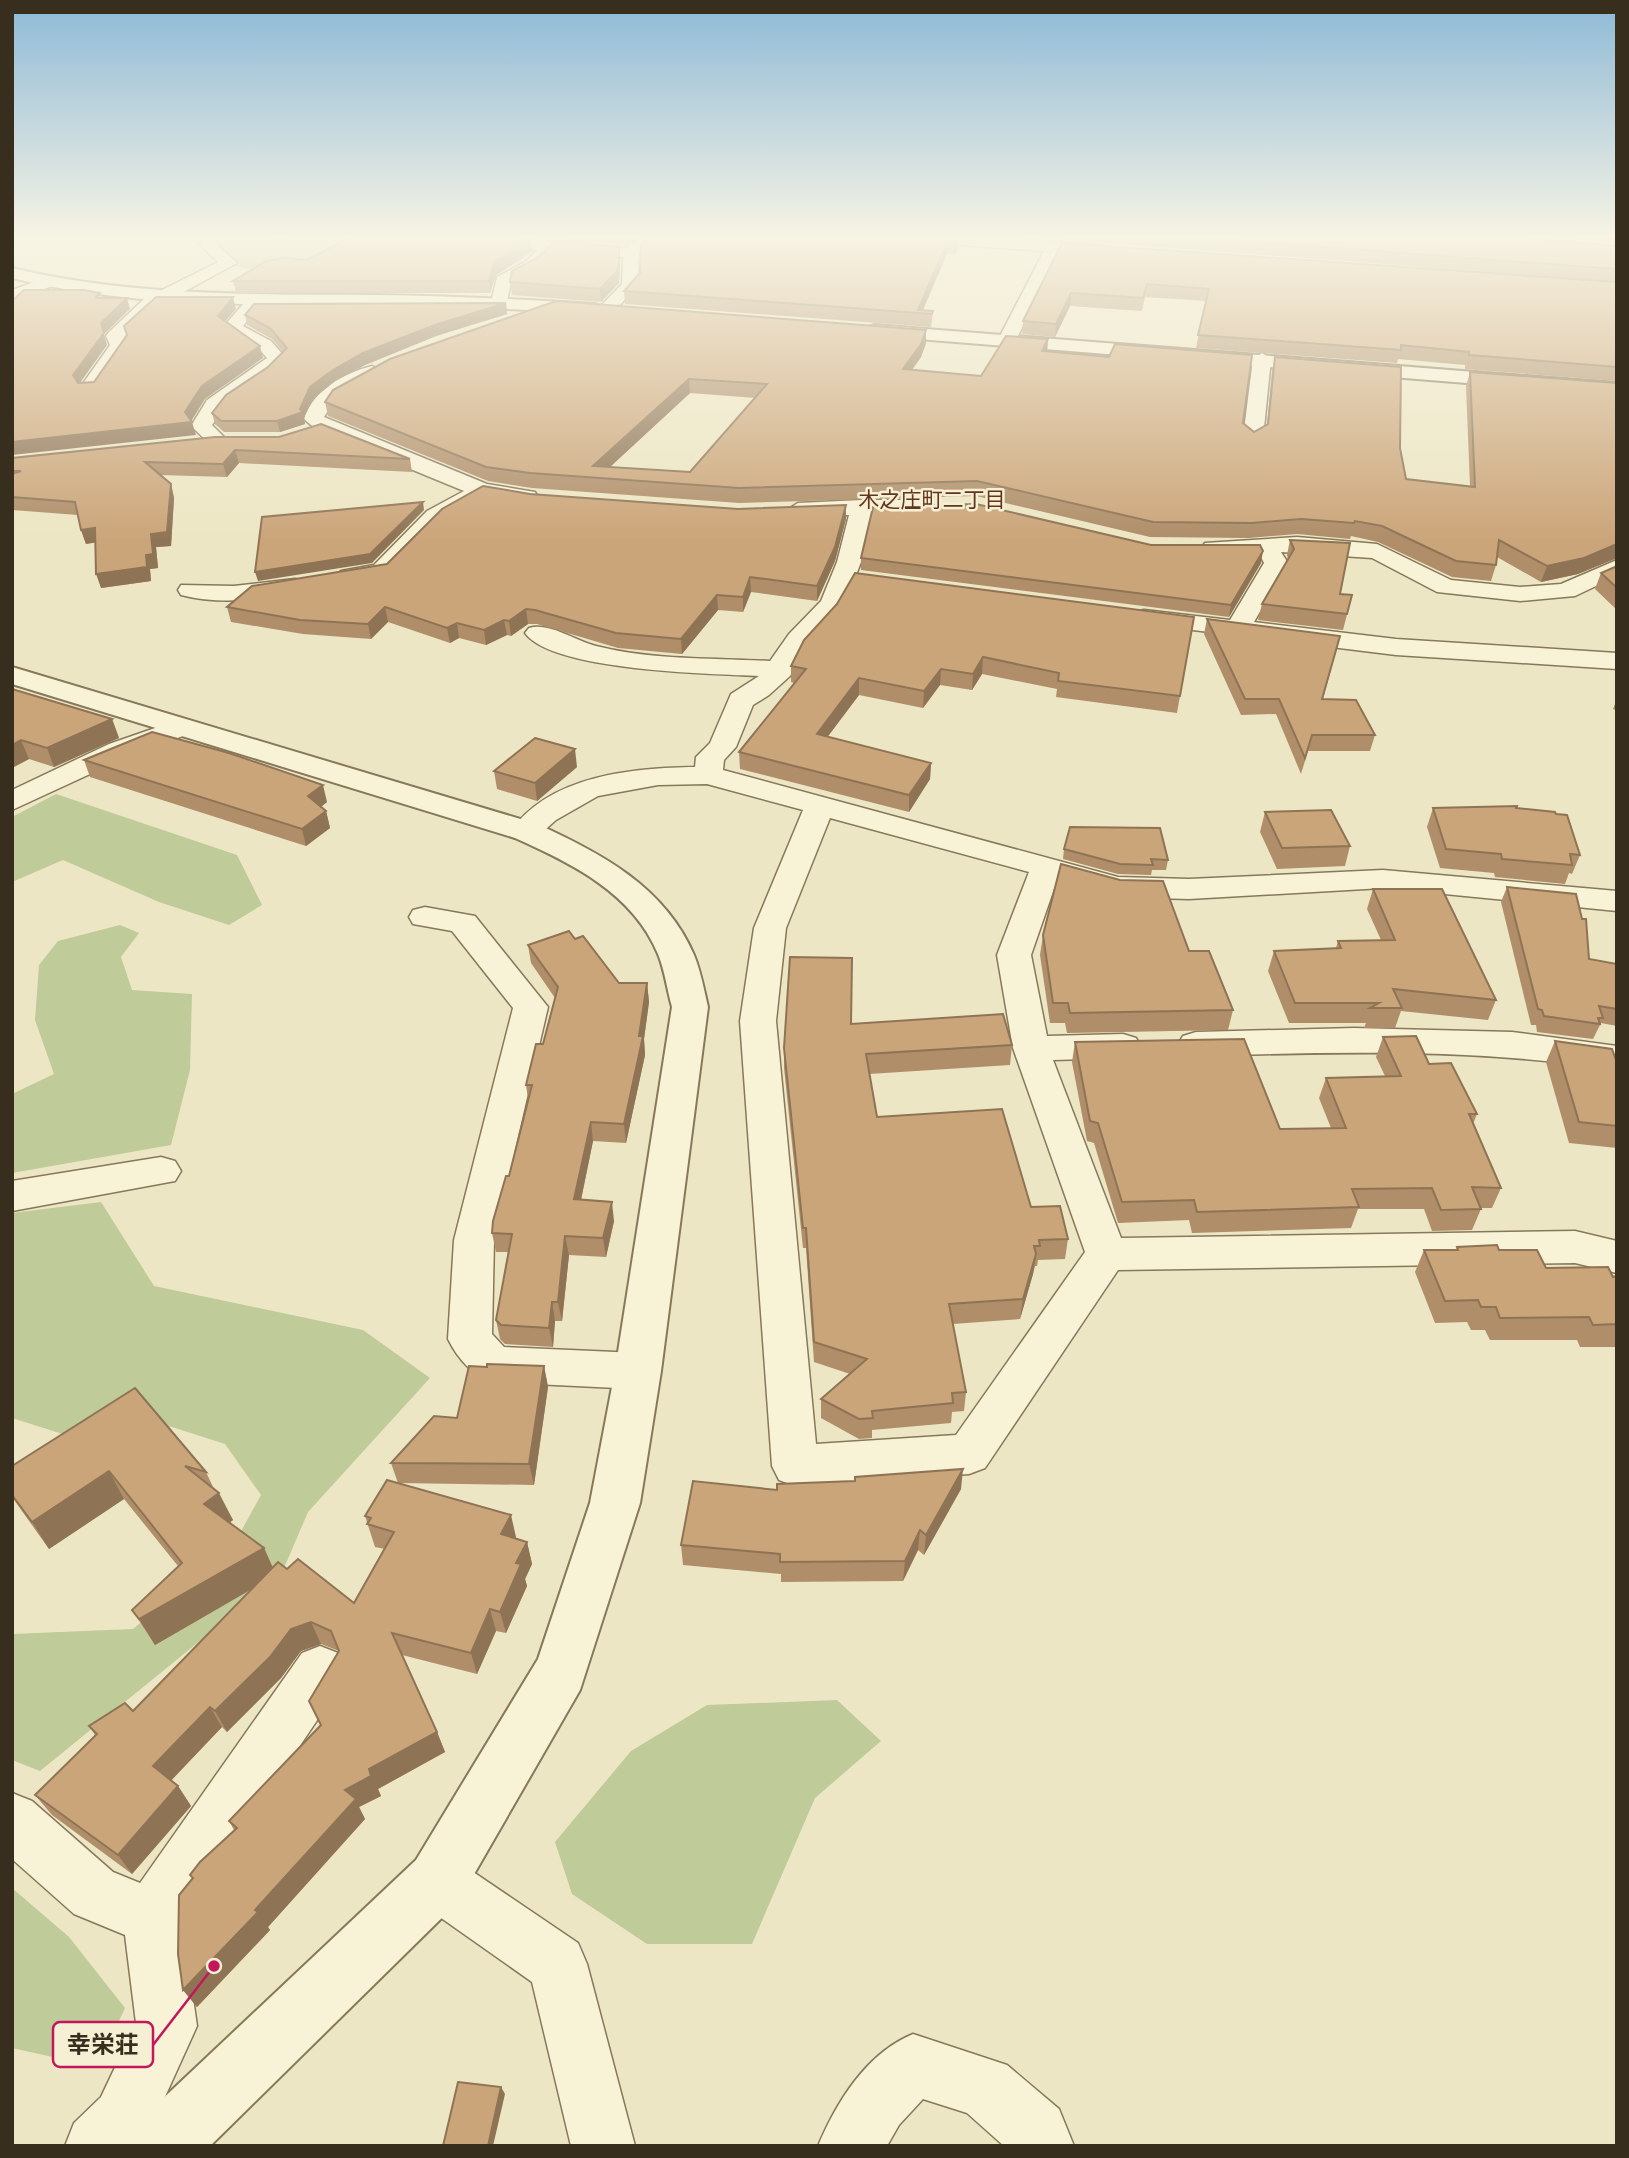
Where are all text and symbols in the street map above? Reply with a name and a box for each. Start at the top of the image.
district label: 木之庄町二丁目 [859,485,1006,514]
callout: 幸栄荘 [53,2022,153,2067]
text: 幸栄荘 [67,2028,139,2061]

